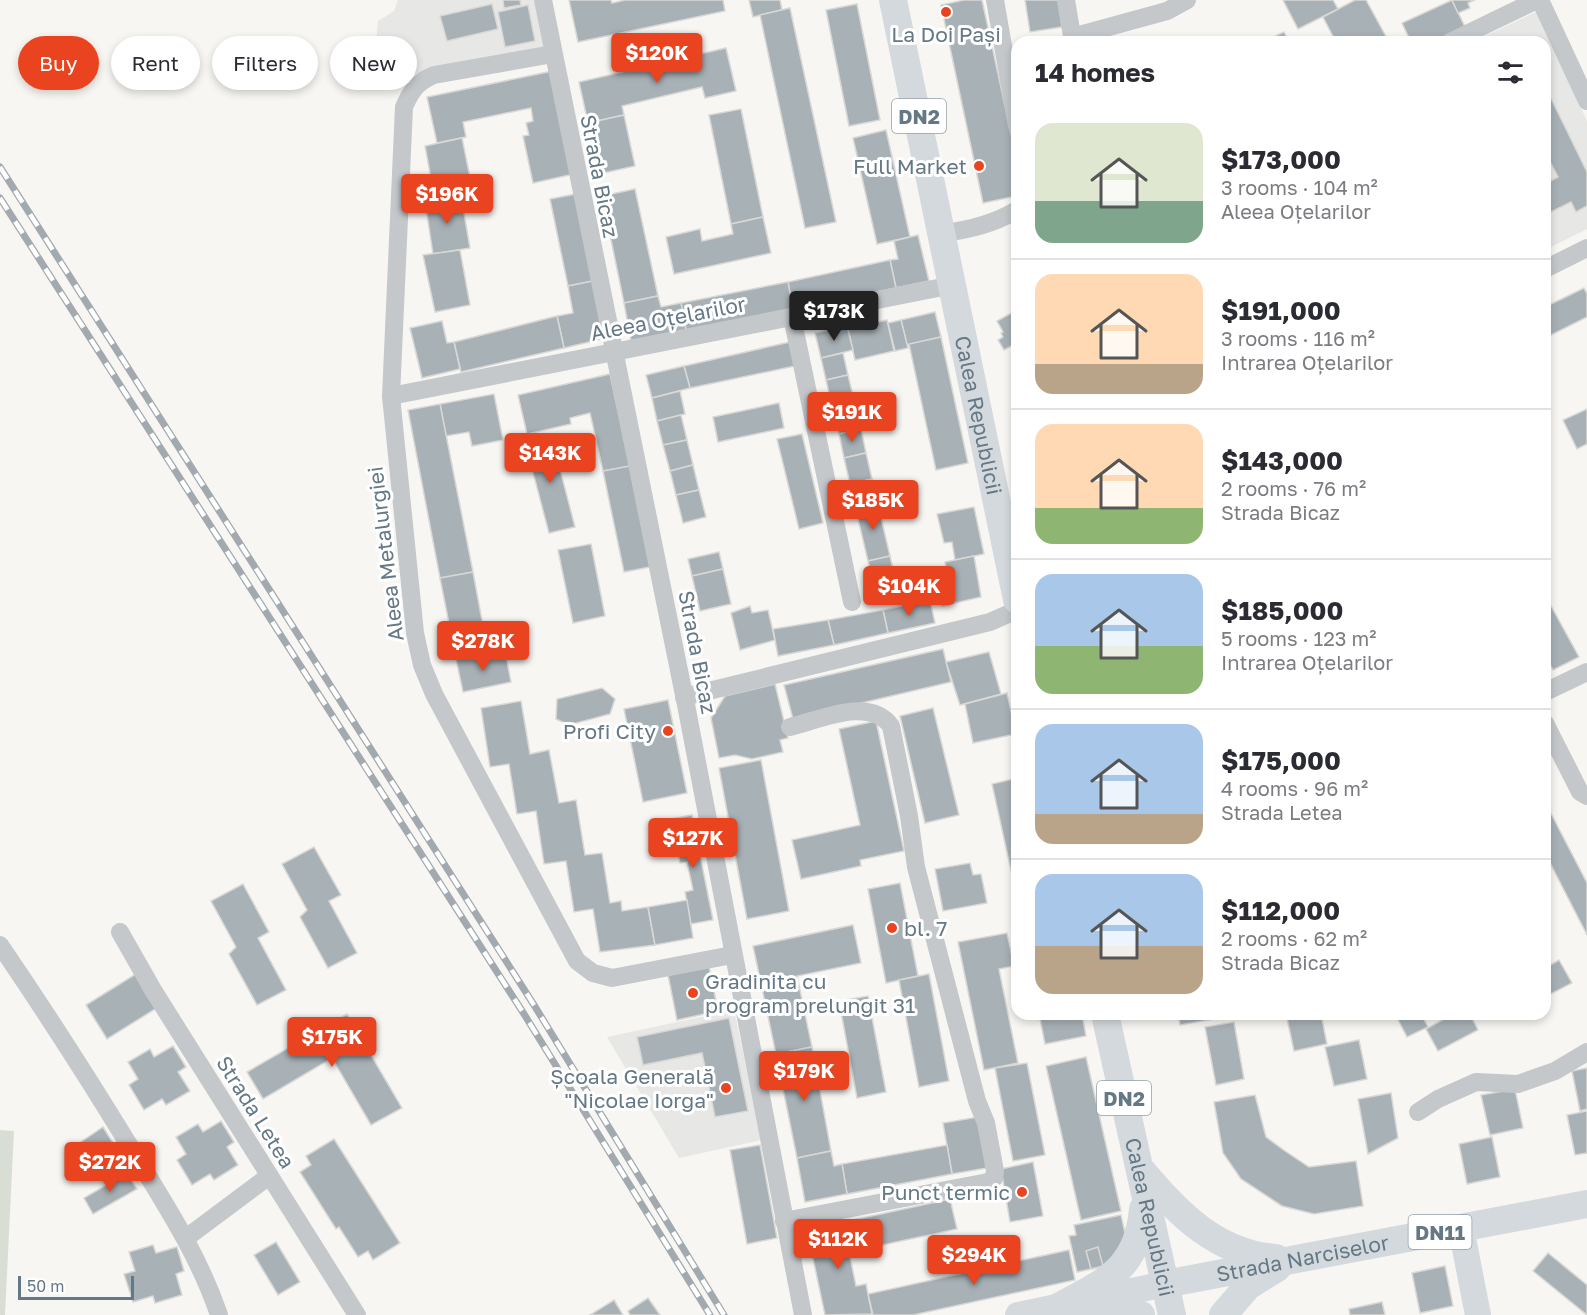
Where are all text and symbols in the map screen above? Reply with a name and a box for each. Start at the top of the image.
marker: La Doi Pași [939,5,953,19]
place label: La Doi Pași [891,21,1001,47]
pin: $120K [615,33,699,84]
chip: Buy [18,36,99,90]
chip: Rent [111,36,200,90]
chip: Filters [212,36,318,90]
chip: New [330,36,417,90]
text: $120K [625,40,689,64]
icon: filters [1494,56,1527,89]
text: 14 homes [1035,57,1155,88]
road number: DN2 [892,99,946,133]
street label: Strada Bicaz [575,112,625,240]
text: $173,000 [1221,144,1341,175]
icon: home [1083,147,1155,219]
place label: Full Market [853,153,967,179]
marker: Full Market [972,159,986,173]
pin: $196K [405,174,489,225]
text: 3 rooms · 104 m² [1221,175,1378,199]
text: $196K [415,181,479,205]
text: Aleea Oțelarilor [1221,199,1371,223]
street label: Aleea Oțelarilor [588,290,748,346]
pin: $173K [792,291,876,342]
text: $191,000 [1221,295,1341,326]
text: $173K [803,298,865,322]
icon: home [1083,298,1155,370]
text: 3 rooms · 116 m² [1221,326,1375,350]
street label: Calea Republicii [950,333,1008,497]
text: Intrarea Oțelarilor [1221,350,1393,374]
pin: $191K [810,392,894,443]
text: $191K [821,399,883,423]
pin: $143K [508,433,592,484]
text: $143K [519,440,581,464]
text: $143,000 [1221,445,1343,476]
icon: home [1083,448,1155,520]
street label: Aleea Metalurgiei [361,465,409,643]
text: 2 rooms · 76 m² [1221,476,1366,500]
pin: $185K [831,480,915,531]
text: $185K [841,487,905,511]
text: Strada Bicaz [1221,500,1340,524]
pin: $104K [867,566,951,617]
text: $104K [877,573,941,597]
street label: Strada Bicaz [673,588,723,716]
text: $185,000 [1221,595,1343,626]
icon: home [1083,598,1155,670]
pin: $278K [441,621,525,672]
text: 5 rooms · 123 m² [1221,626,1376,650]
text: $278K [451,628,515,652]
text: Intrarea Oțelarilor [1221,650,1393,674]
place label: Profi City [563,718,656,744]
marker: Profi City [661,724,675,738]
text: $175,000 [1221,745,1341,776]
icon: home [1083,748,1155,820]
text: 4 rooms · 96 m² [1221,776,1368,800]
text: Strada Letea [1221,800,1343,824]
pin: $127K [651,818,735,869]
text: $127K [662,825,724,849]
text: $112,000 [1221,895,1340,926]
icon: home [1083,898,1155,970]
place label: bl. 7 [904,915,947,941]
marker: bl. 7 [885,921,899,935]
text: 2 rooms · 62 m² [1221,926,1367,950]
text: Strada Bicaz [1221,950,1340,974]
place label: Gradinita cu program prelungit 31 [705,968,915,1018]
marker: Gradinita cu program prelungit 31 [686,986,700,1000]
pin: $175K [290,1017,374,1068]
text: $175K [301,1024,363,1048]
street label: Strada Letea [211,1051,301,1173]
pin: $179K [762,1051,846,1102]
text: $179K [773,1058,835,1082]
place label: Școala Generală "Nicolae Iorga" [550,1063,714,1113]
marker: Școala Generală "Nicolae Iorga" [719,1081,733,1095]
road number: DN2 [1097,1081,1151,1115]
street label: Calea Republicii [1120,1135,1180,1299]
pin: $272K [68,1142,152,1193]
text: $272K [78,1149,142,1173]
place label: Punct termic [881,1179,1010,1205]
marker: Punct termic [1015,1185,1029,1199]
road number: DN11 [1408,1215,1472,1249]
pin: $112K [796,1219,880,1270]
text: $112K [808,1226,868,1250]
street label: Strada Narciselor [1214,1229,1391,1287]
pin: $294K [932,1235,1016,1286]
text: $294K [941,1242,1007,1266]
scale bar [18,1273,134,1300]
text: 50 m [27,1276,64,1296]

